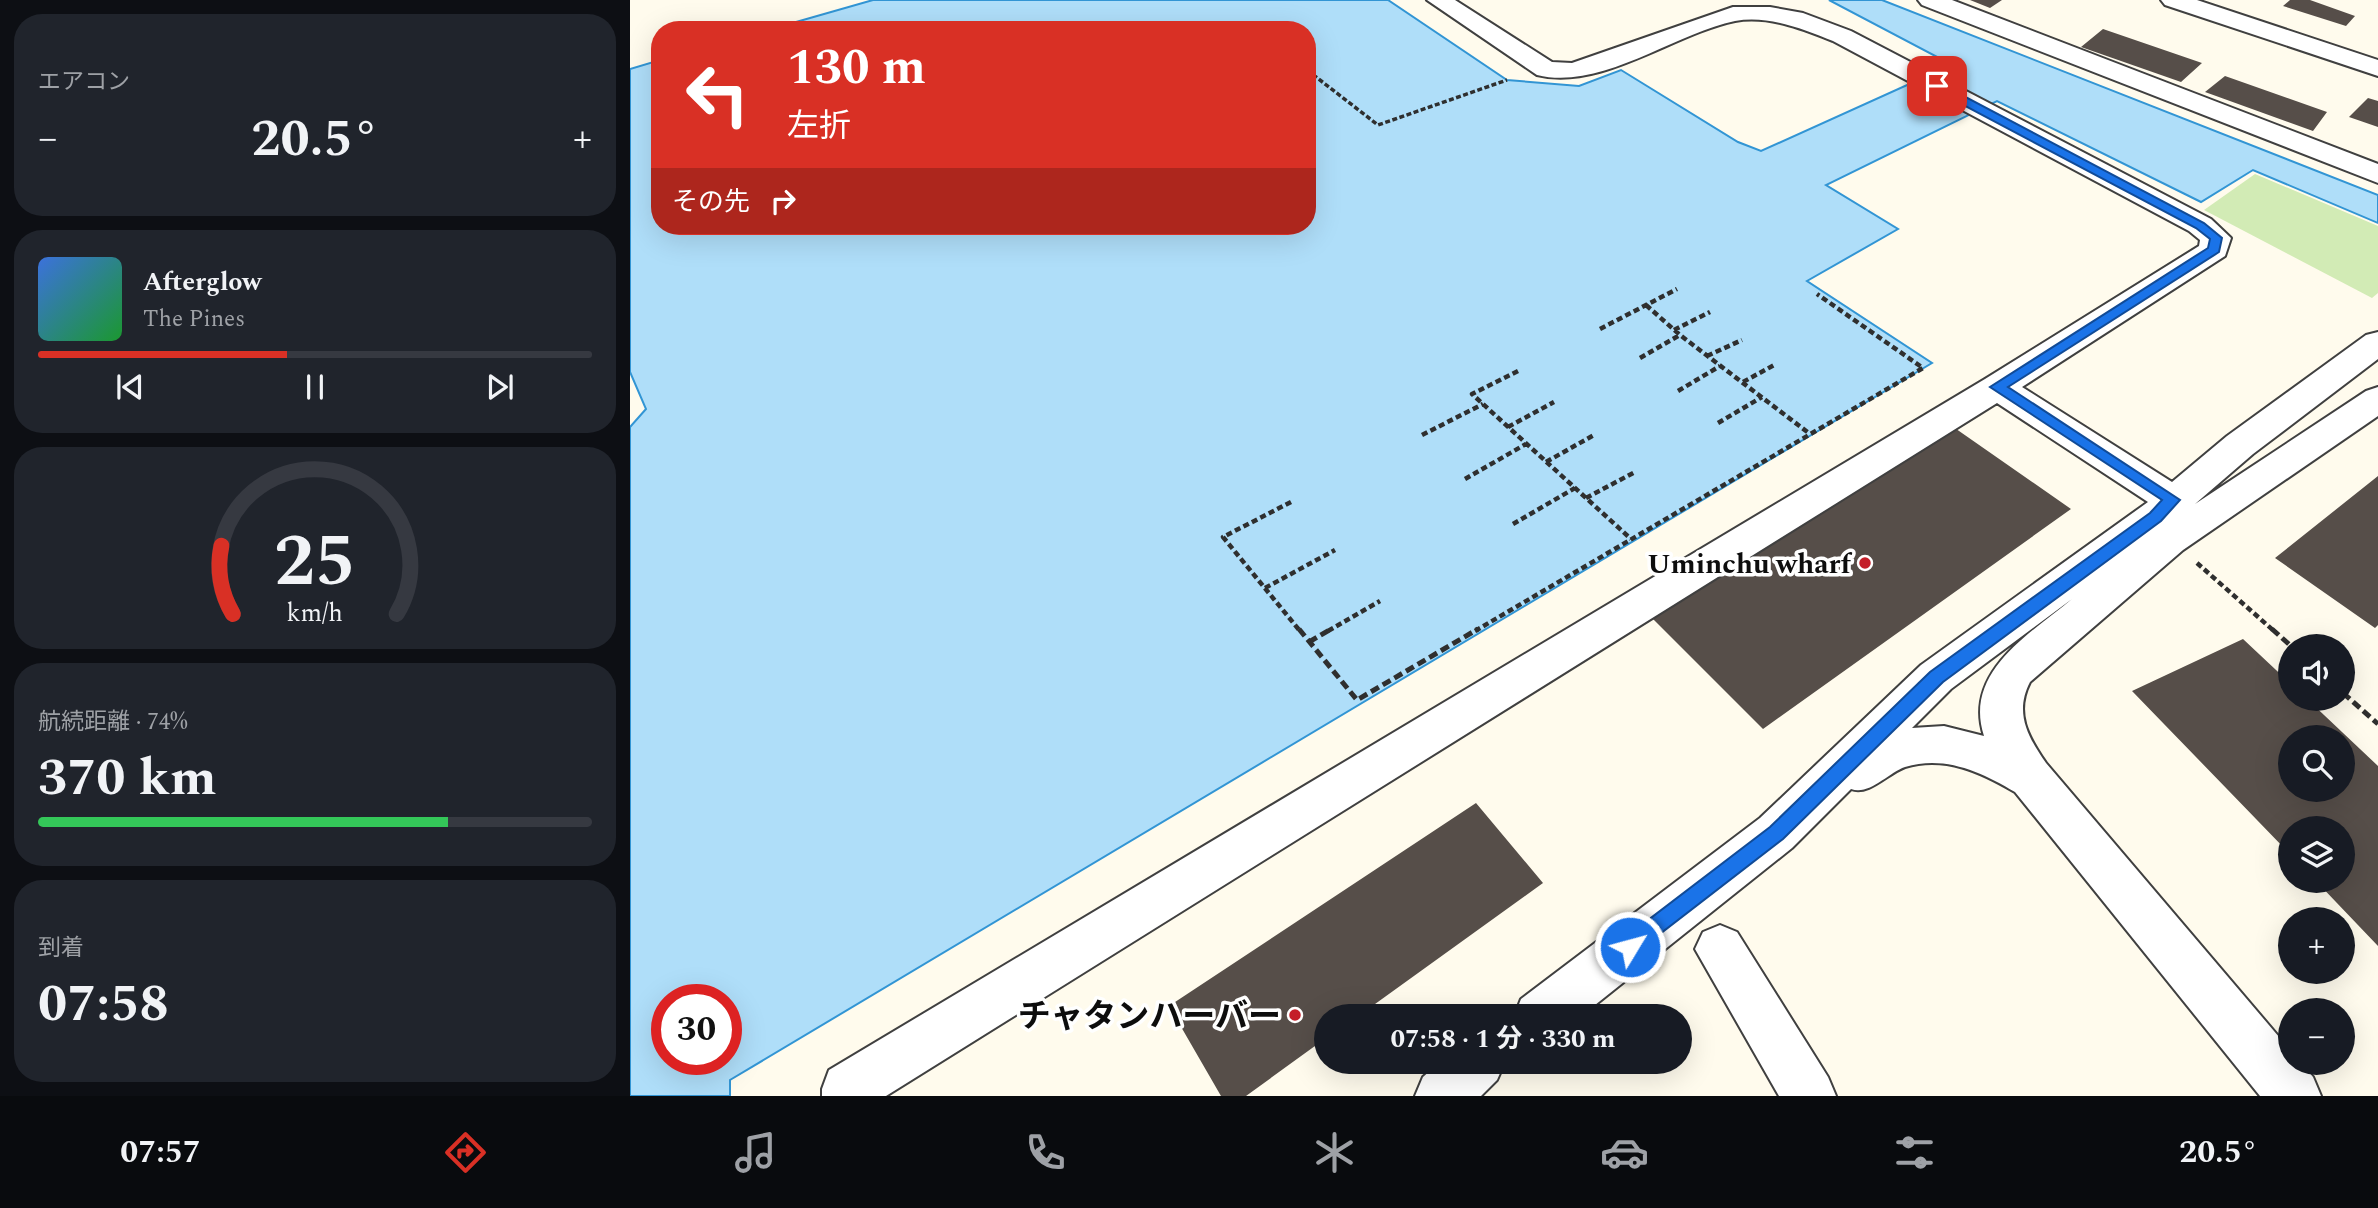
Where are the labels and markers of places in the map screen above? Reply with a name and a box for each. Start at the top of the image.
pin [1907,56,1967,116]
place label: Uminchu wharf [1647,543,1853,586]
marker: Uminchu wharf [1857,555,1873,571]
place label: チャタンハーバー [1018,992,1281,1042]
marker: チャタンハーバー [1287,1007,1303,1023]

